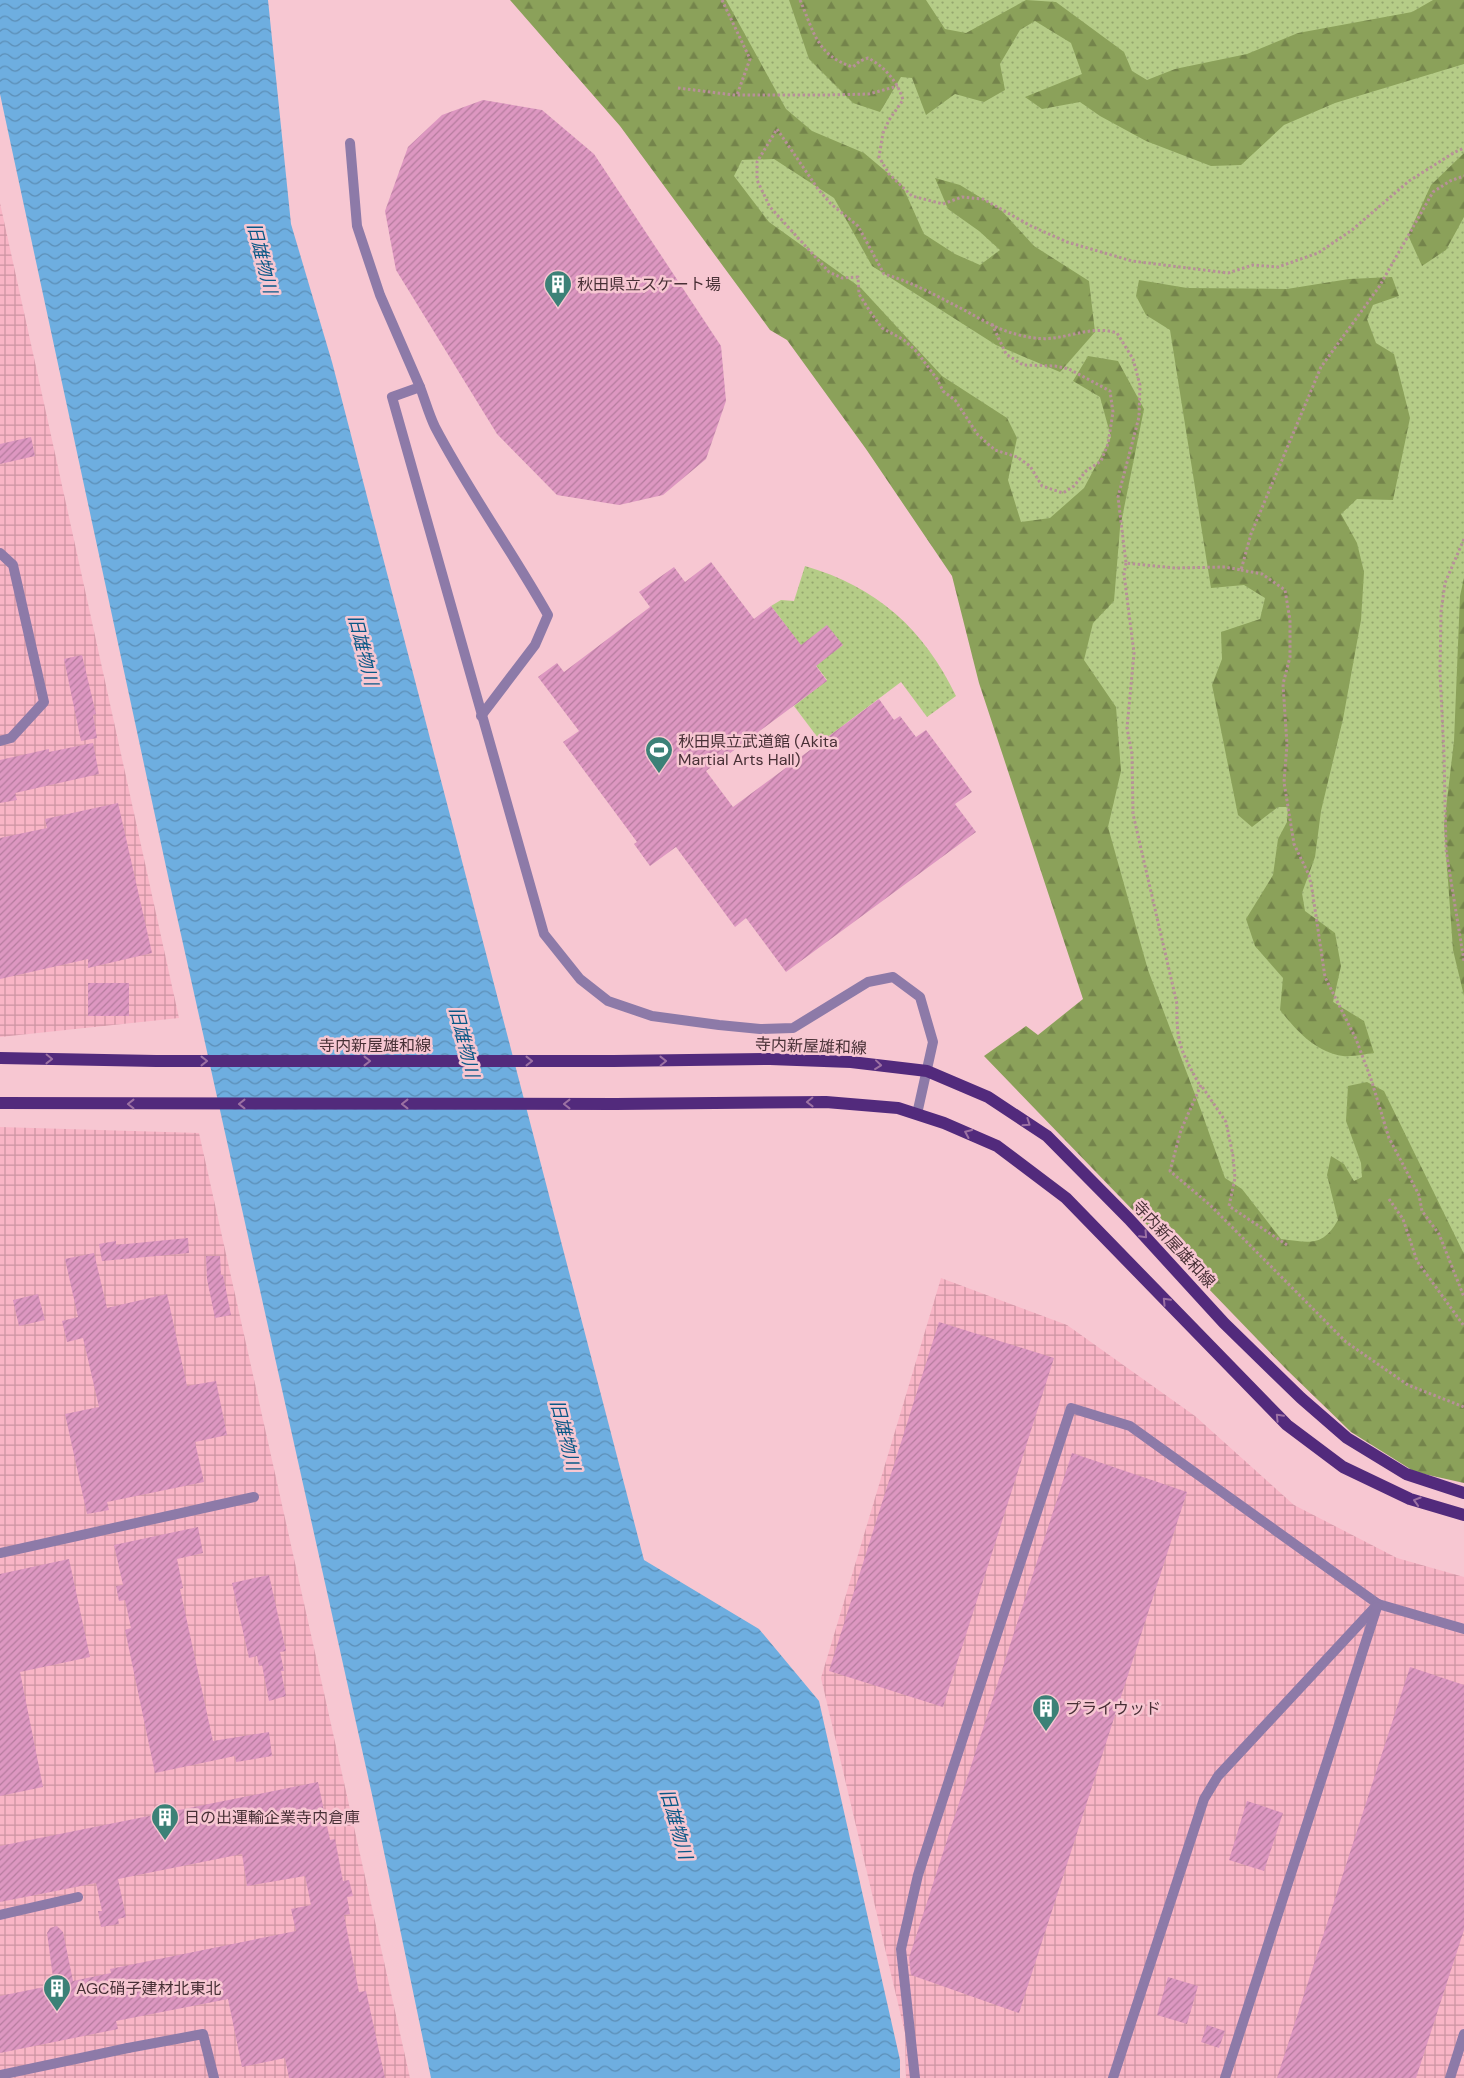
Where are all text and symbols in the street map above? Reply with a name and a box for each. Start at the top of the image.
water label: 旧雄物川 [242,220,283,298]
building icon: 秋田県立スケート場 [543,269,573,308]
place label: 秋田県立スケート場 [577,274,721,295]
water label: 旧雄物川 [343,612,384,690]
place label: 秋田県立武道館 (Akita Martial Arts Hall) [678,731,838,770]
sports icon: 秋田県立武道館 (Akita Martial Arts Hall) [644,735,674,774]
water label: 旧雄物川 [444,1004,485,1082]
street label: 寺内新屋雄和線 [755,1034,867,1058]
street label: 寺内新屋雄和線 [319,1035,431,1056]
one-way arrow [45,1054,53,1064]
one-way arrow [659,1055,667,1066]
one-way arrow [201,1056,209,1066]
one-way arrow [364,1056,371,1066]
one-way arrow [526,1056,534,1066]
one-way arrow [874,1059,882,1070]
one-way arrow [806,1097,814,1107]
one-way arrow [127,1099,134,1109]
one-way arrow [238,1099,246,1109]
one-way arrow [400,1099,408,1109]
one-way arrow [563,1099,570,1109]
one-way arrow [1021,1117,1031,1126]
one-way arrow [964,1129,973,1140]
street label: 寺内新屋雄和線 [1128,1196,1220,1292]
one-way arrow [1138,1230,1147,1239]
one-way arrow [1163,1298,1172,1307]
water label: 旧雄物川 [545,1397,586,1475]
one-way arrow [1276,1414,1285,1423]
one-way arrow [1414,1496,1422,1506]
building icon: プライウッド [1031,1693,1061,1732]
place label: プライウッド [1065,1698,1161,1719]
water label: 旧雄物川 [655,1786,698,1864]
building icon: 日の出運輸企業寺内倉庫 [150,1802,180,1841]
place label: 日の出運輸企業寺内倉庫 [184,1807,360,1828]
building icon: AGC硝子建材北東北 [42,1973,72,2012]
place label: AGC硝子建材北東北 [76,1978,222,1999]

